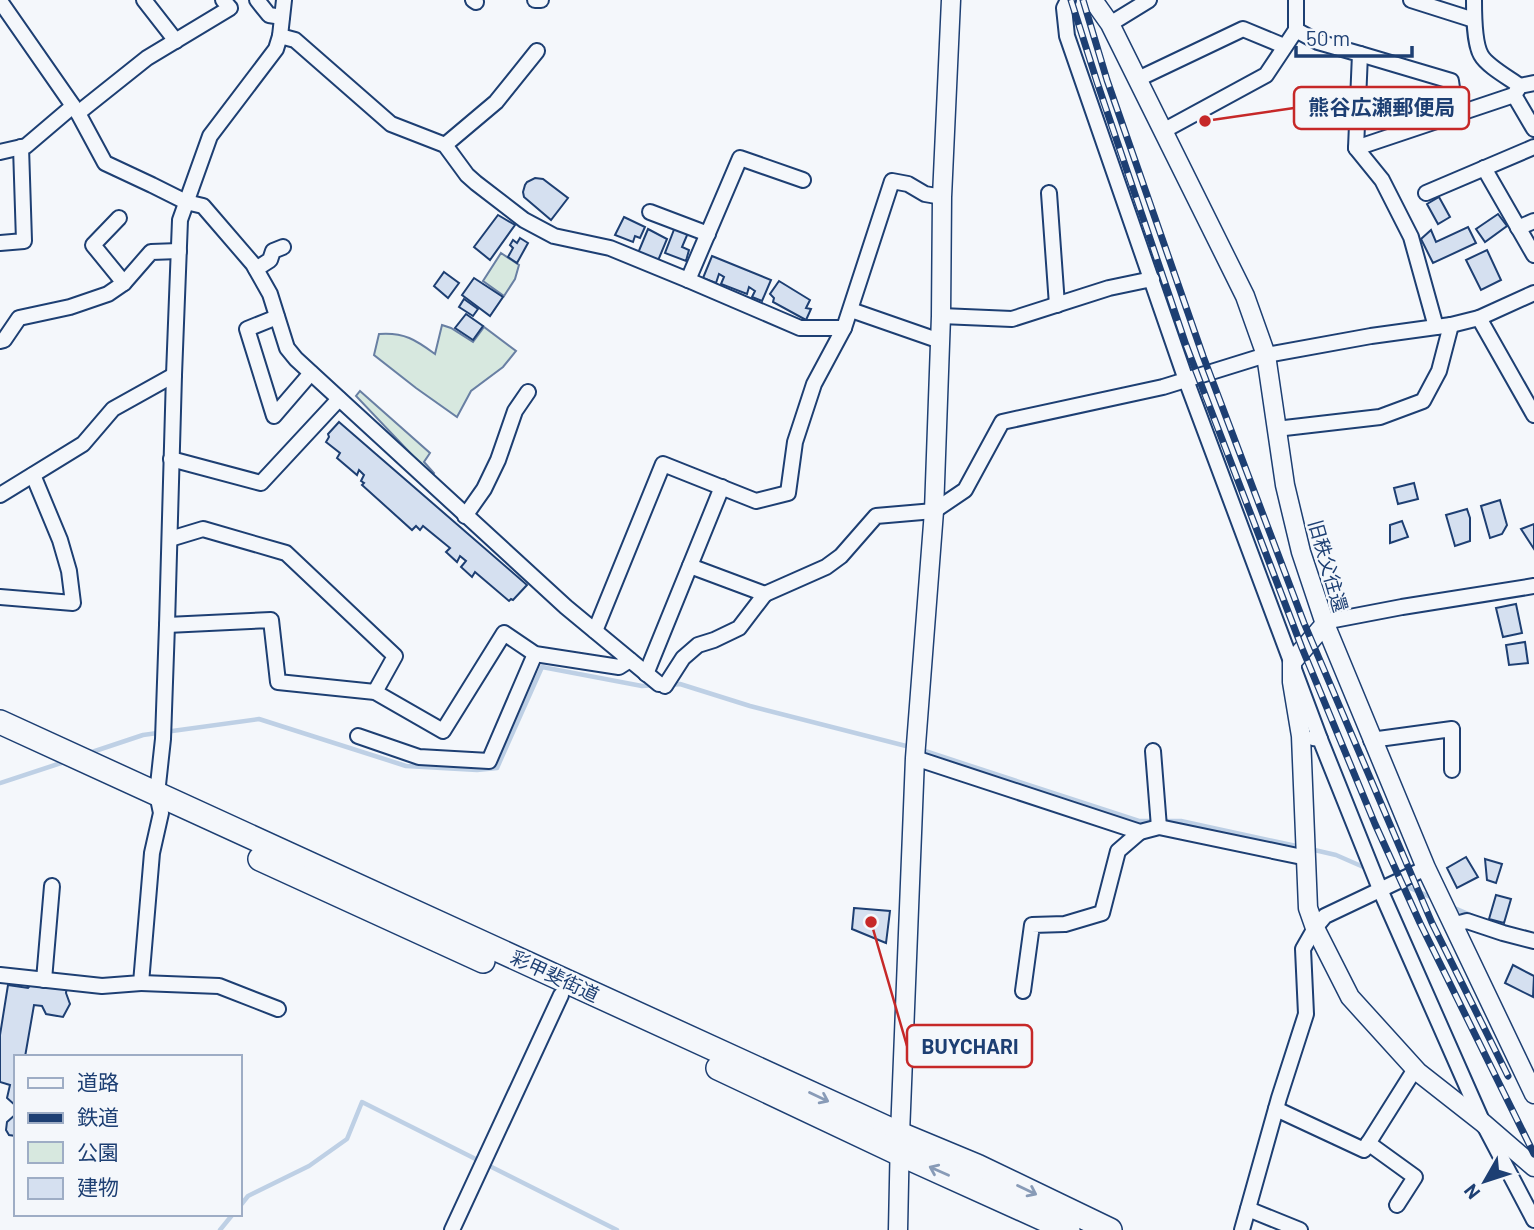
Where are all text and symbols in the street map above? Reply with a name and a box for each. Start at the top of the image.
scale bar [1296,14,1412,58]
text: 50 m [1306,25,1350,50]
callout: 熊谷広瀬郵便局 [1294,87,1469,129]
text: 熊谷広瀬郵便局 [1309,94,1456,119]
street label: 旧秩父往還 [1304,517,1353,615]
street label: 彩甲斐街道 [507,945,603,1006]
callout: BUYCHARI [907,1025,1032,1067]
text: BUYCHARI [922,1033,1018,1058]
legend [14,1055,242,1216]
text: 道路 [77,1069,119,1094]
one-way arrow [808,1091,829,1104]
text: 鉄道 [77,1104,119,1129]
text: 公園 [77,1139,119,1164]
north arrow [1450,1146,1520,1216]
one-way arrow [929,1164,950,1177]
text: 建物 [77,1174,119,1199]
text: N [1458,1180,1484,1204]
one-way arrow [1016,1184,1037,1198]

